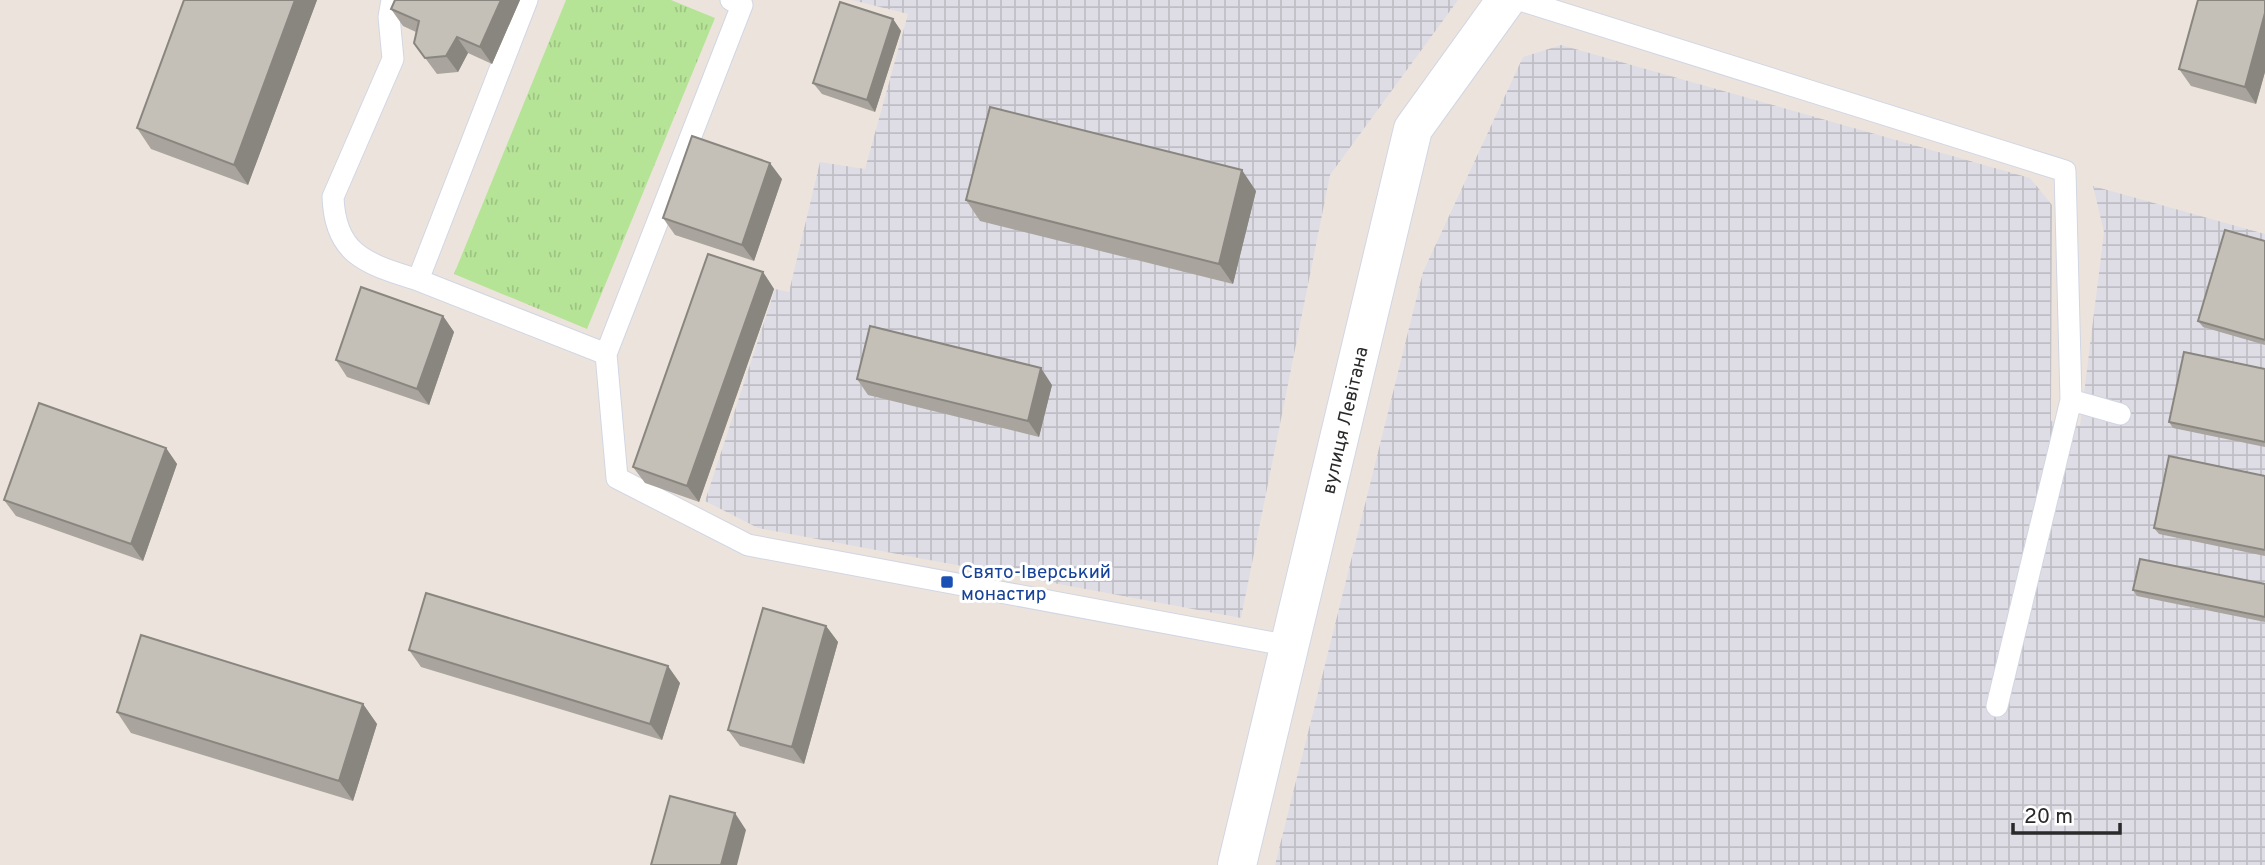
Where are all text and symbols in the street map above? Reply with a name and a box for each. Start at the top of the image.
street label: вулиця Левітана [1317,344,1375,497]
place label: Свято-Іверський монастир [961,561,1111,607]
marker: Свято-Іверський монастир [939,574,955,590]
scale bar [2013,792,2120,836]
text: 20 m [2024,804,2073,831]

